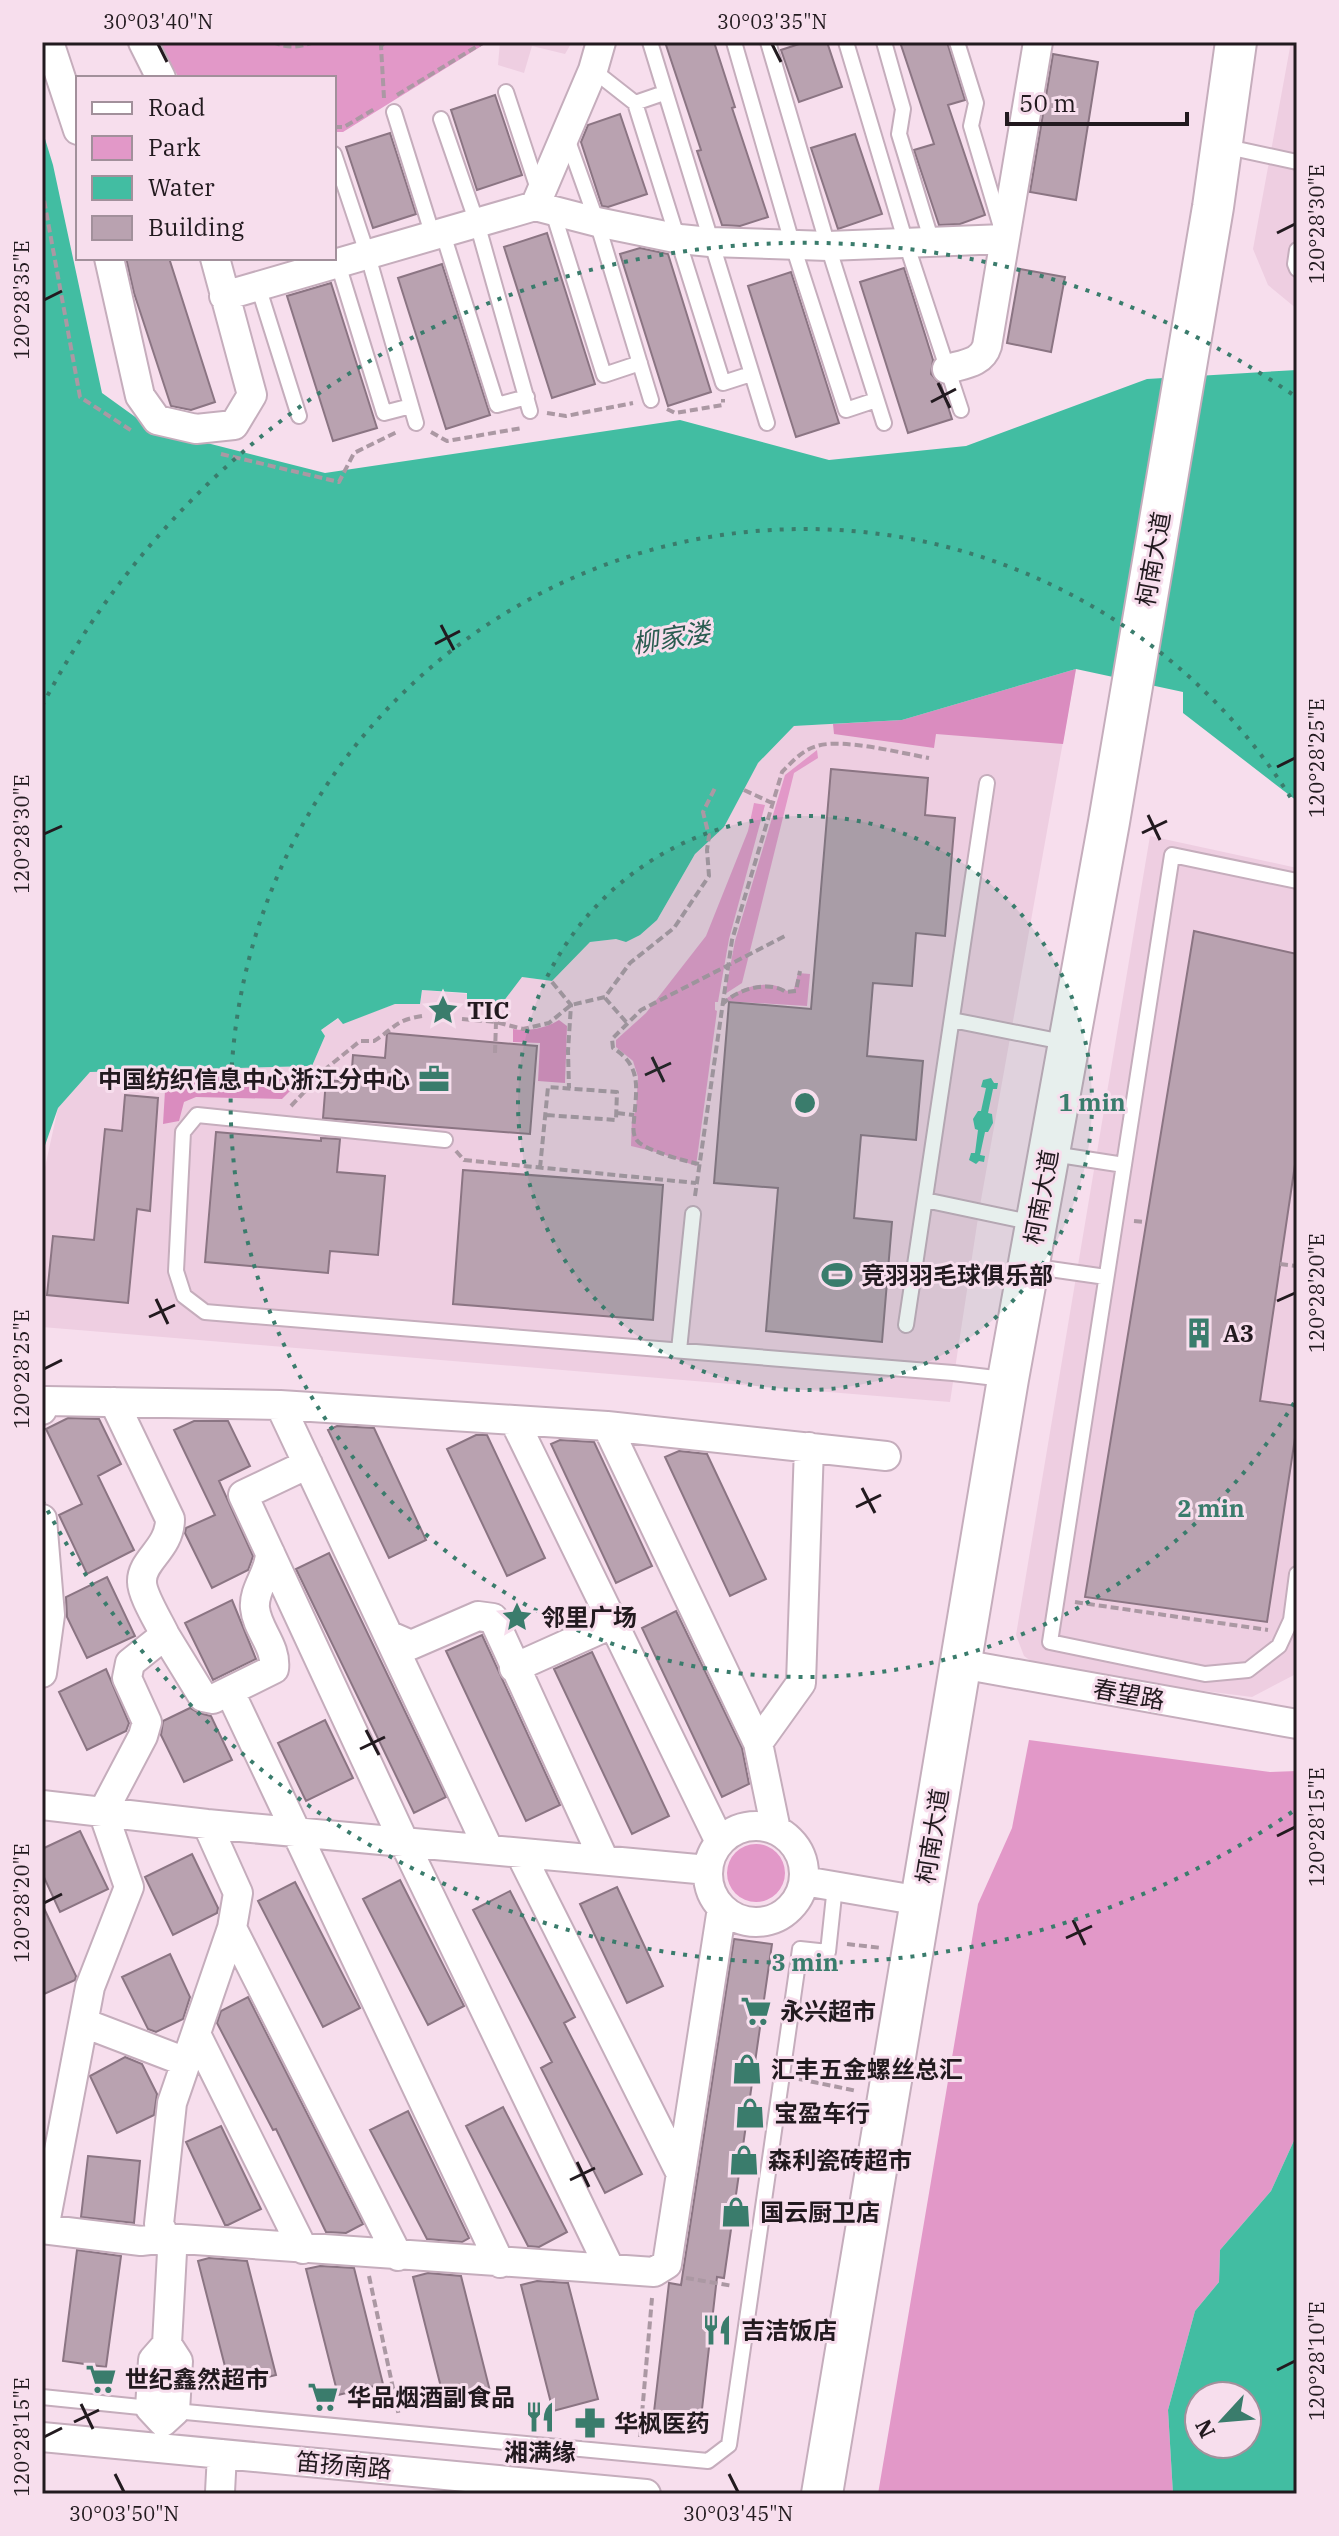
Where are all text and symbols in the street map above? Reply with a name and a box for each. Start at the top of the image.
text: 30°03'40"N [103,8,213,35]
text: 30°03'35"N [717,8,827,35]
legend [76,76,336,260]
scale bar [1007,76,1187,126]
text: 50 m [1019,87,1076,119]
text: Road [148,91,205,123]
text: Park [148,131,200,163]
text: 120°28'30"E [1303,164,1330,284]
text: Water [148,171,215,203]
text: Building [148,211,244,243]
text: 120°28'35"E [8,240,35,360]
street label: 柯南大道 [1129,509,1177,609]
water label: 柳家溇 [630,614,715,660]
text: 120°28'25"E [1303,698,1330,818]
text: 120°28'30"E [8,774,35,894]
place icon: TIC [426,993,460,1027]
place label: TIC [467,994,509,1026]
office icon: 中国纺织信息中心浙江分中心 [417,1062,451,1096]
place label: 中国纺织信息中心浙江分中心 [98,1063,410,1095]
text: 1 min [1058,1086,1126,1118]
centre of rings [791,1089,819,1117]
street label: 柯南大道 [1017,1147,1065,1247]
text: 120°28'20"E [1303,1233,1330,1353]
sports icon: 竞羽羽毛球俱乐部 [820,1258,854,1292]
place label: 竞羽羽毛球俱乐部 [861,1259,1053,1291]
text: 120°28'25"E [8,1309,35,1429]
building icon: A3 [1182,1316,1216,1350]
place label: A3 [1223,1317,1254,1349]
text: 2 min [1177,1492,1245,1524]
place icon: 邻里广场 [500,1600,534,1634]
place label: 邻里广场 [541,1601,637,1633]
street label: 春望路 [1091,1672,1167,1716]
text: 120°28'15"E [1303,1767,1330,1887]
street label: 柯南大道 [909,1786,955,1886]
text: 120°28'20"E [8,1843,35,1963]
text: 3 min [771,1946,839,1978]
supermarket icon: 永兴超市 [739,1994,773,2028]
place label: 永兴超市 [780,1995,876,2027]
shop icon: 汇丰五金螺丝总汇 [730,2052,764,2086]
place label: 汇丰五金螺丝总汇 [771,2053,963,2085]
shop icon: 宝盈车行 [733,2096,767,2130]
place label: 宝盈车行 [774,2097,870,2129]
shop icon: 森利瓷砖超市 [727,2143,761,2177]
place label: 森利瓷砖超市 [768,2144,912,2176]
shop icon: 国云厨卫店 [719,2195,753,2229]
place label: 国云厨卫店 [760,2196,880,2228]
text: 120°28'10"E [1303,2301,1330,2421]
restaurant icon: 吉洁饭店 [700,2313,734,2347]
place label: 吉洁饭店 [741,2314,837,2346]
supermarket icon: 世纪鑫然超市 [84,2362,118,2396]
place label: 世纪鑫然超市 [125,2363,269,2395]
text: 120°28'15"E [8,2377,35,2497]
supermarket icon: 华品烟酒副食品 [306,2380,340,2414]
north arrow [1183,2380,1263,2460]
place label: 华品烟酒副食品 [347,2381,515,2413]
restaurant icon: 湘满缘 [523,2400,557,2434]
pharmacy icon: 华枫医药 [573,2406,607,2440]
place label: 华枫医药 [614,2407,710,2439]
text: N [1188,2415,1221,2443]
place label: 湘满缘 [504,2436,576,2468]
street label: 笛扬南路 [295,2445,393,2485]
text: 30°03'50"N [69,2500,179,2527]
text: 30°03'45"N [683,2500,793,2527]

